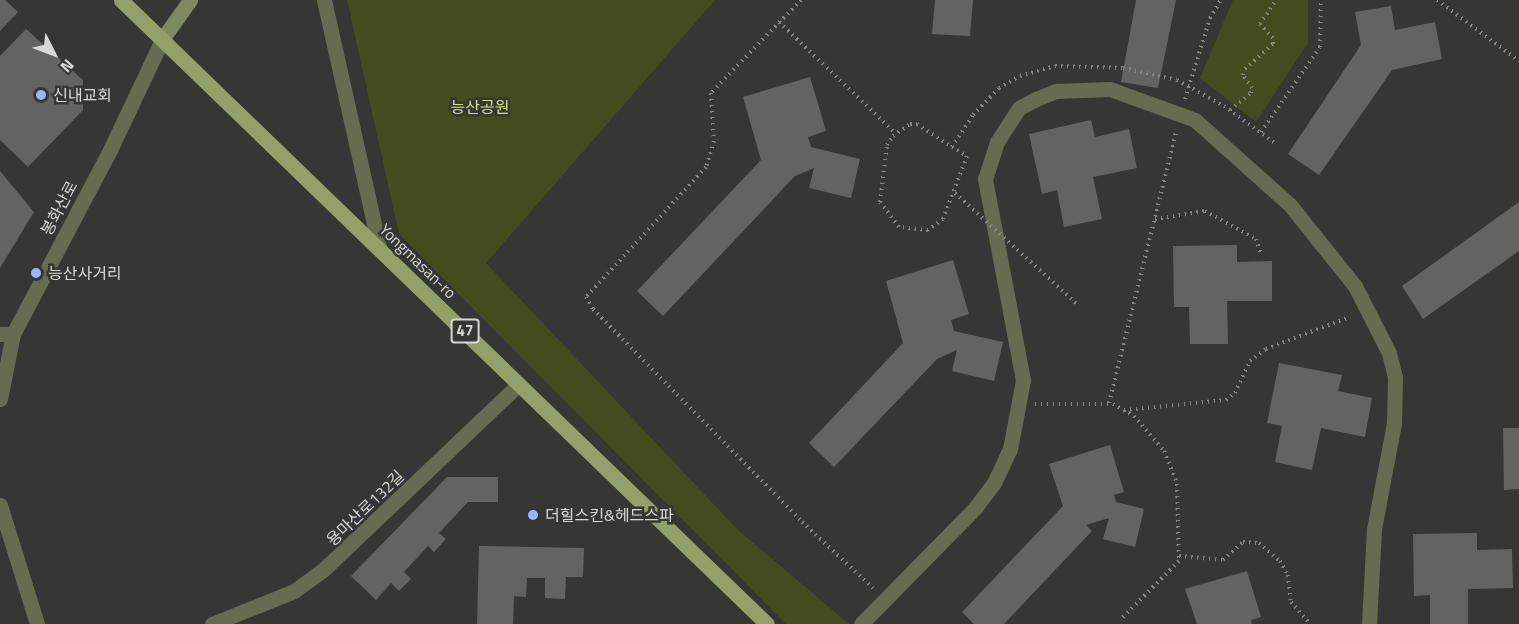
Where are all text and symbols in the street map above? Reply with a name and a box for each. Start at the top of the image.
north arrow [24,24,84,84]
text: N [55,54,80,78]
place label: 신내교회 [53,85,112,105]
marker: 신내교회 [34,88,48,102]
park label: 능산공원 [451,97,509,117]
street label: 봉화산로 [37,177,81,239]
street label: Yongmasan-ro [376,220,460,302]
place label: 능산사거리 [48,263,122,283]
marker: 능산사거리 [29,266,43,280]
road number: 47 [450,319,480,343]
street label: 용마산로132길 [322,466,408,550]
place label: 더힐스킨&헤드스파 [545,505,674,525]
marker: 더힐스킨&헤드스파 [526,508,540,522]

